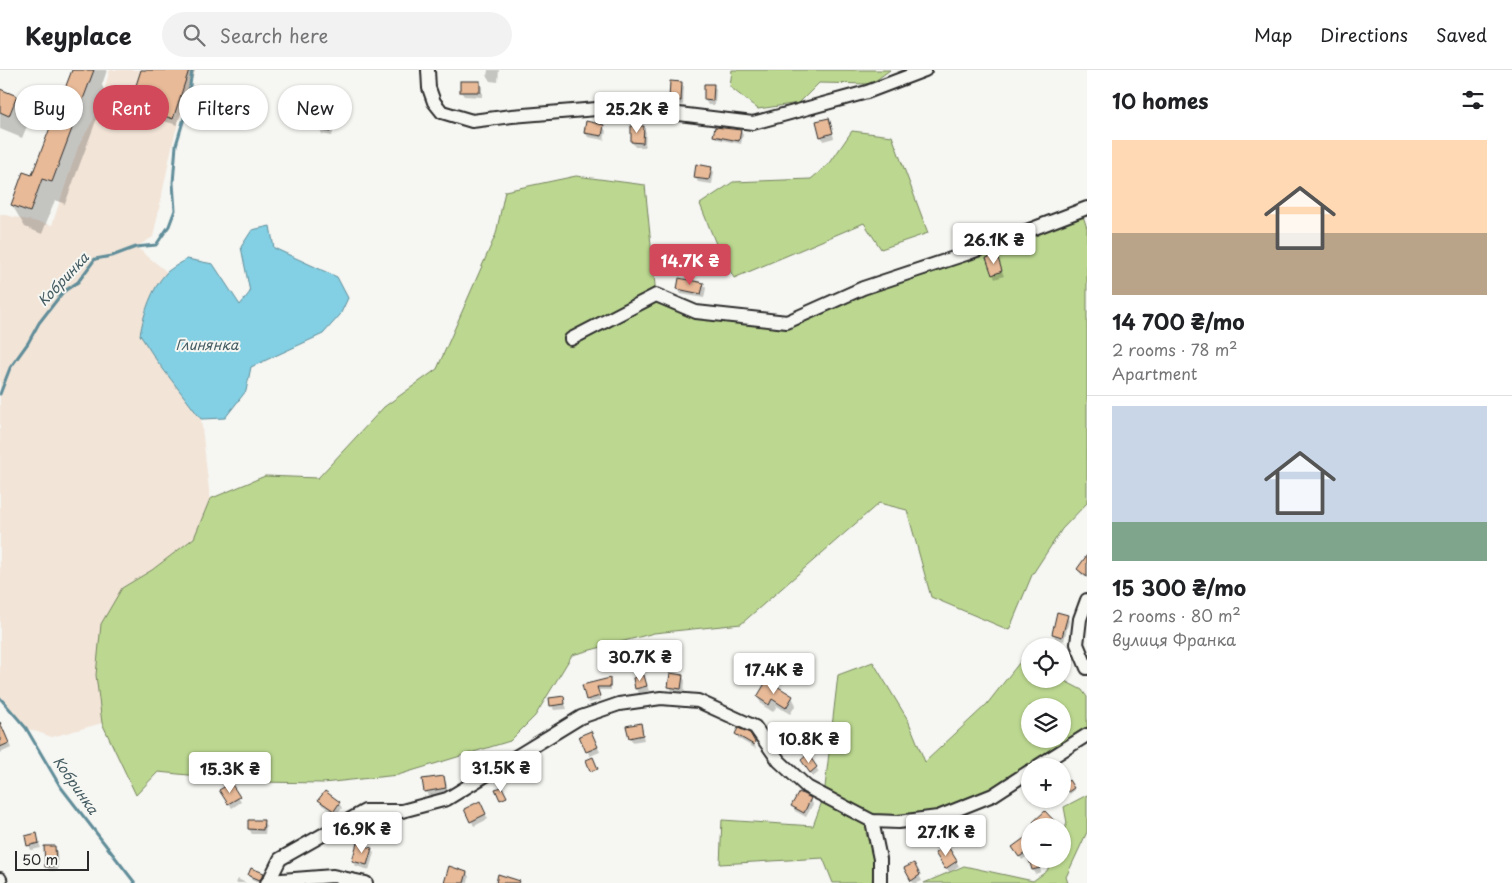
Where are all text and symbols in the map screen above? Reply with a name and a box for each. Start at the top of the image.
search box [162,12,512,57]
text: Keyplace [25,17,132,53]
icon: search [180,21,208,49]
text: Search here [220,21,328,49]
text: Map [1254,21,1292,48]
text: Directions [1320,21,1408,48]
text: Saved [1436,21,1487,48]
text: 10 homes [1112,84,1209,116]
chip: Buy [15,85,83,130]
chip: Rent [93,85,169,130]
chip: Filters [179,85,268,130]
chip: New [278,85,352,130]
icon: filters [1459,86,1487,114]
pin: 25.2K ₴ [591,92,683,134]
text: 25.2K ₴ [605,96,669,120]
icon: home [1255,173,1345,263]
pin: 26.1K ₴ [948,222,1040,265]
text: 26.1K ₴ [964,227,1024,251]
pin: 14.7K ₴ [644,244,736,286]
water label: Кобринка [33,247,94,310]
text: 14.7K ₴ [661,248,719,272]
text: 14 700 ₴/mo [1112,305,1245,337]
water label: Глинянка [176,334,240,355]
text: 2 rooms · 78 m² [1112,337,1238,361]
text: Apartment [1112,361,1197,385]
icon: home [1255,438,1345,528]
text: 15 300 ₴/mo [1112,571,1246,603]
text: 2 rooms · 80 m² [1112,603,1241,627]
text: вулиця Франка [1112,627,1236,651]
map controls [1021,638,1071,868]
button: locate [1021,638,1071,688]
pin: 30.7K ₴ [594,640,686,682]
text: 30.7K ₴ [608,644,672,668]
pin: 17.4K ₴ [728,652,820,695]
text: 17.4K ₴ [745,657,803,681]
button: layers [1021,698,1071,748]
pin: 10.8K ₴ [763,722,855,764]
text: 10.8K ₴ [779,726,839,750]
pin: 31.5K ₴ [455,750,547,793]
water label: Кобринка [48,752,104,819]
pin: 15.3K ₴ [184,752,276,794]
text: 31.5K ₴ [472,755,530,779]
text: 15.3K ₴ [200,756,260,780]
button: + [1021,758,1071,808]
pin: 16.9K ₴ [316,812,408,854]
pin: 27.1K ₴ [900,814,992,857]
text: 16.9K ₴ [333,816,391,840]
button: − [1021,818,1071,868]
text: 27.1K ₴ [917,819,975,843]
scale bar [15,848,89,871]
text: 50 m [22,849,58,870]

